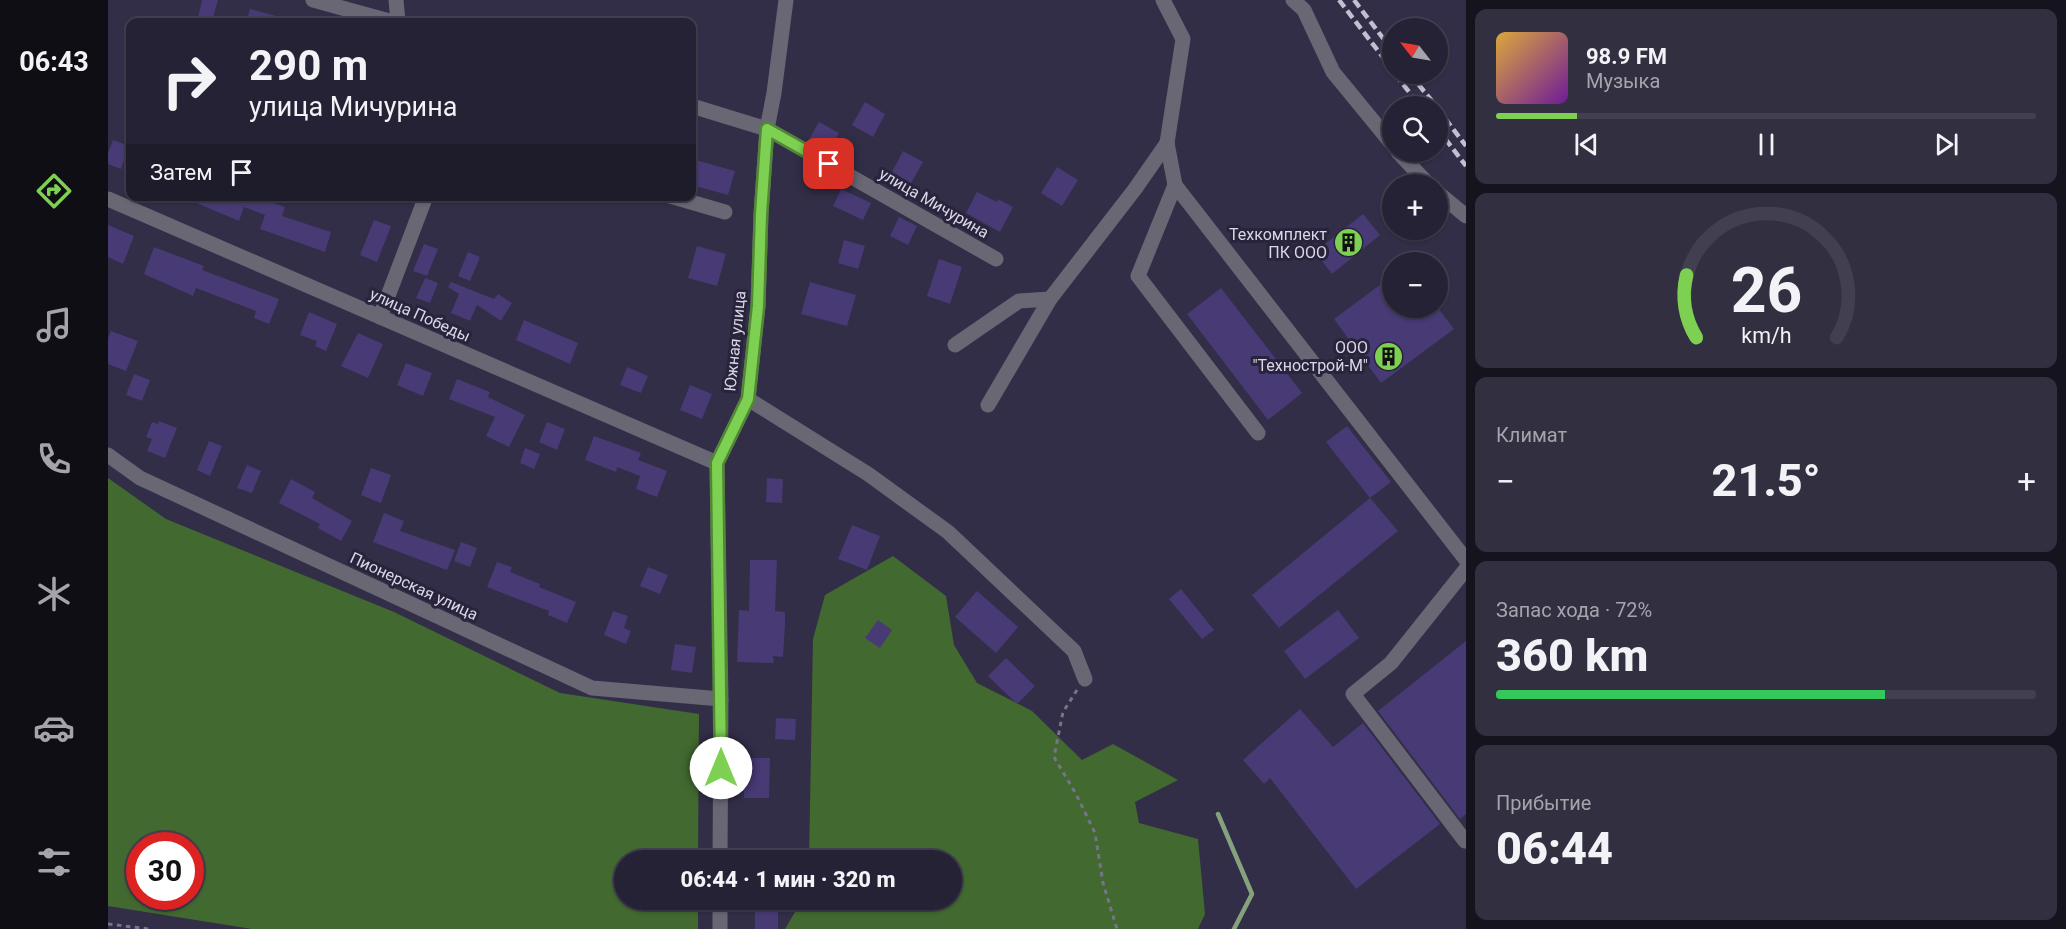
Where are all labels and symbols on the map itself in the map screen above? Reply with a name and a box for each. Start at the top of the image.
north arrow [1382,18,1448,84]
pin [803,138,854,189]
street label: улица Мичурина [876,164,992,242]
place label: Техкомплект ПК ООО [1229,225,1327,262]
building icon: Техкомплект ПК ООО [1332,227,1364,259]
street label: улица Победы [367,284,473,346]
street label: Южная улица [720,290,750,392]
place label: ООО "Технострой-М" [1252,338,1368,375]
building icon: ООО "Технострой-М" [1373,340,1405,372]
street label: Пионерская улица [347,548,481,624]
position arrow [689,736,753,800]
speed limit sign: 30 [126,832,204,910]

